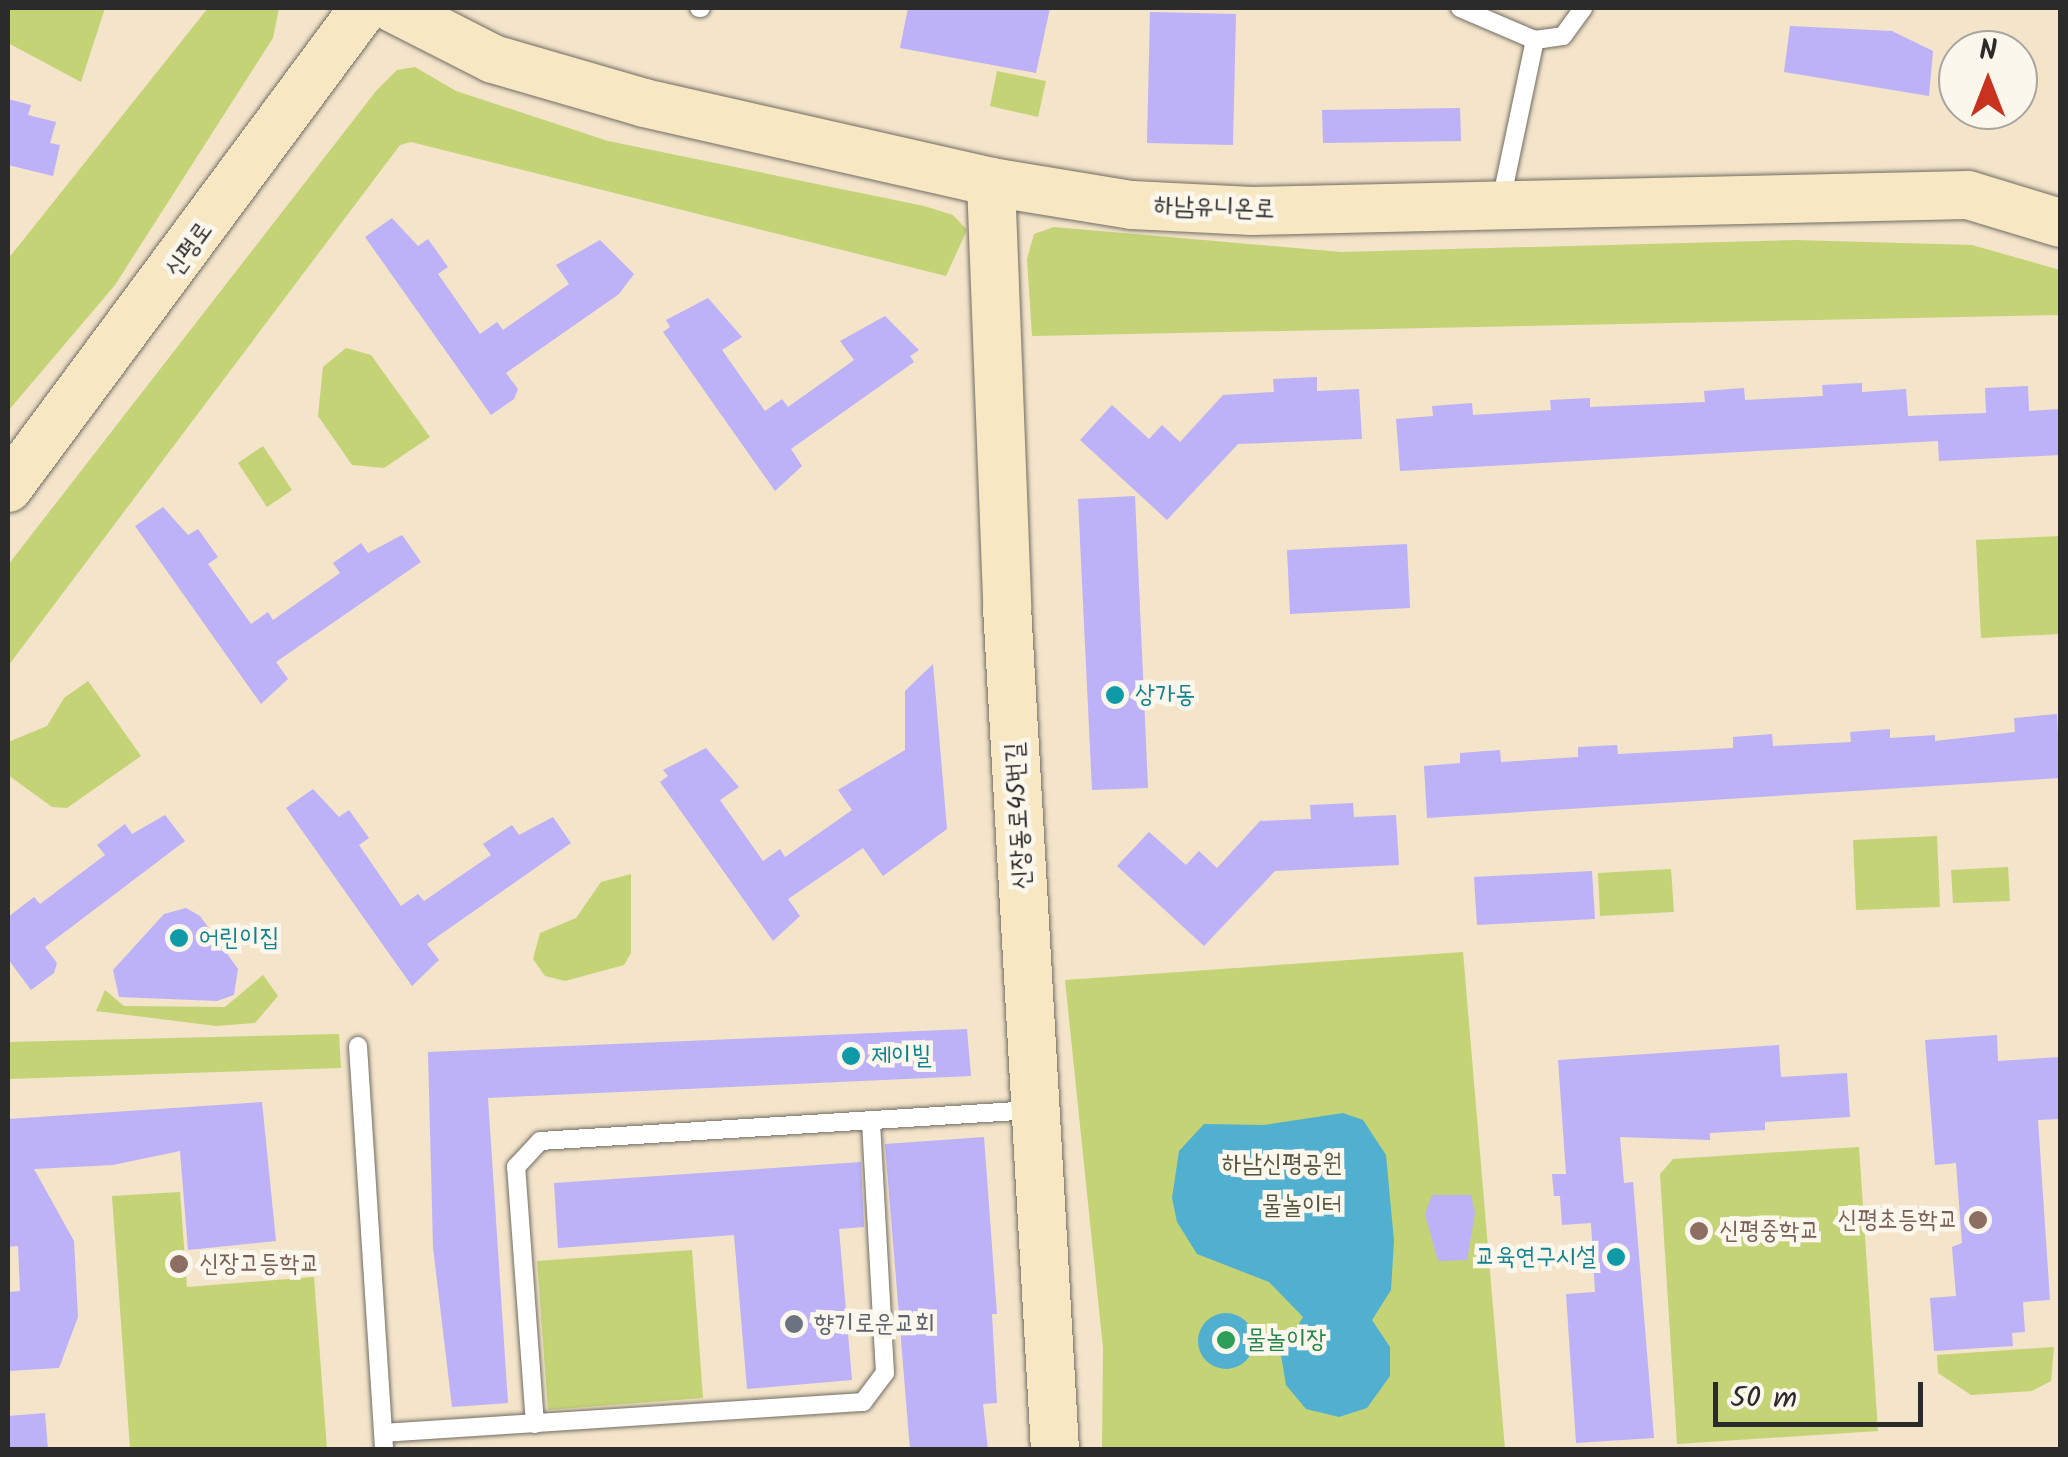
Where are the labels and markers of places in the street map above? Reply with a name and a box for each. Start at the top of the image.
place label: 상가동 [1135,680,1195,710]
marker: 상가동 [1104,684,1126,706]
place label: 어린이집 [199,923,279,953]
marker: 어린이집 [168,927,190,949]
place label: 제이빌 [871,1041,931,1071]
marker: 제이빌 [840,1045,862,1067]
place label: 신평초등학교 [1837,1205,1958,1235]
marker: 신평초등학교 [1967,1209,1989,1231]
place label: 신평중학교 [1719,1216,1820,1246]
marker: 신평중학교 [1688,1220,1710,1242]
place label: 교육연구시설 [1475,1242,1596,1272]
marker: 교육연구시설 [1605,1246,1627,1268]
place label: 신장고등학교 [199,1249,320,1279]
marker: 신장고등학교 [168,1253,190,1275]
place label: 향기로운교회 [814,1309,935,1339]
marker: 향기로운교회 [783,1313,805,1335]
place label: 물놀이장 [1246,1325,1326,1355]
marker: 물놀이장 [1215,1329,1237,1351]

